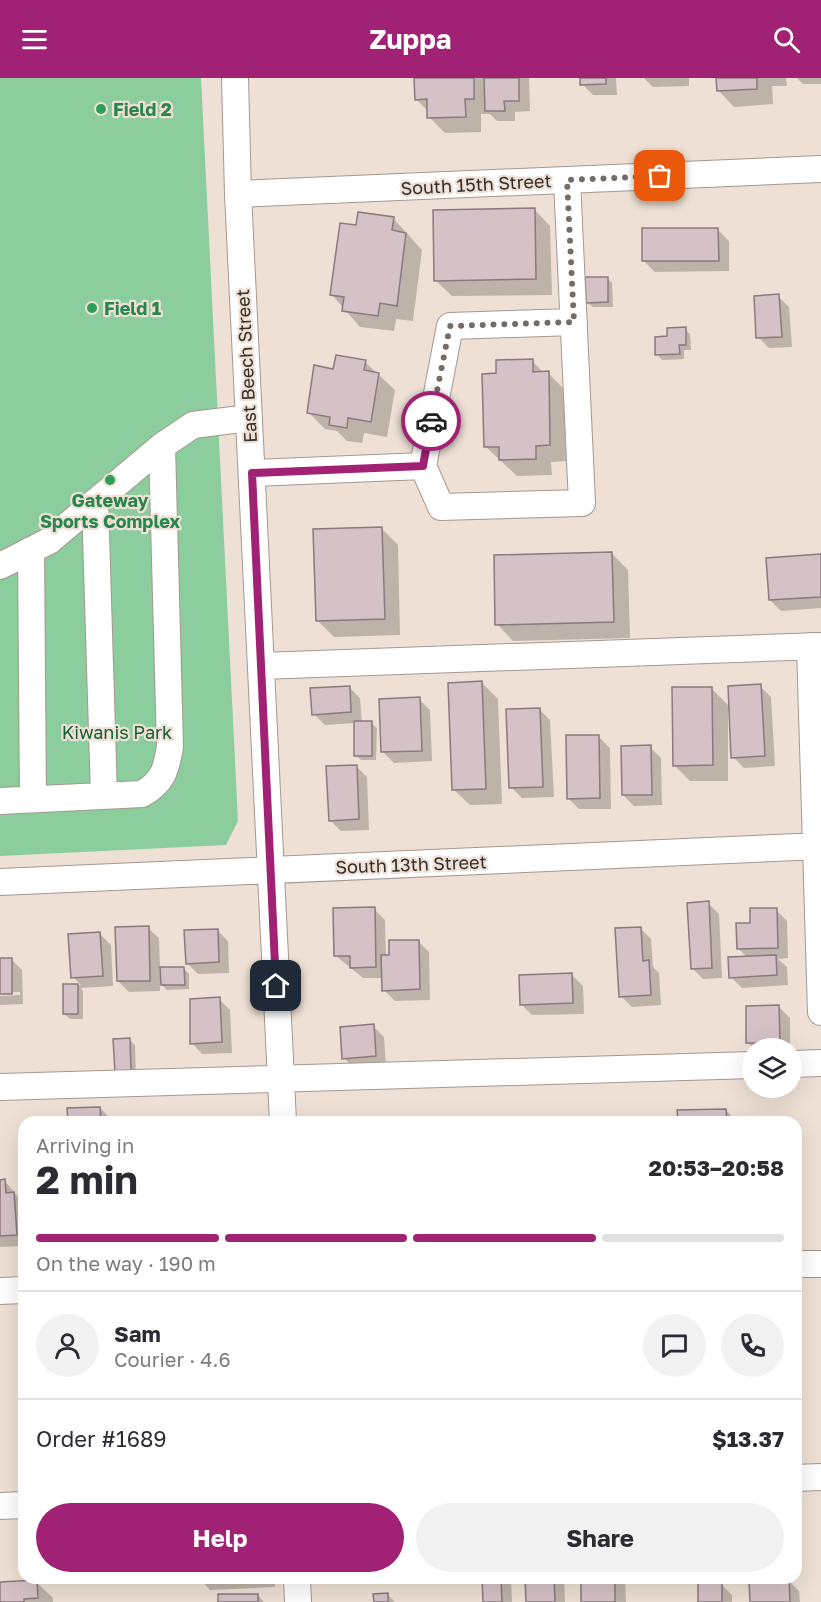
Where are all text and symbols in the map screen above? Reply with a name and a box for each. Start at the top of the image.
icon: menu [18,23,51,56]
text: Zuppa [370,23,451,55]
icon: search [770,23,803,56]
place label: Field 2 [113,98,172,120]
marker: Field 2 [94,102,108,116]
pin [634,150,685,201]
icon: bag [643,159,676,192]
street label: South 15th Street [400,169,552,199]
street label: East Beech Street [231,289,261,443]
place label: Field 1 [104,297,161,319]
marker: Field 1 [85,301,99,315]
courier [401,391,461,451]
icon: car [415,405,448,438]
marker: Gateway Sports Complex [103,473,117,487]
place label: Gateway Sports Complex [40,489,181,532]
park label: Kiwanis Park [62,721,172,743]
street label: South 13th Street [335,850,487,878]
pin [250,960,301,1011]
icon: home [259,969,292,1002]
map controls [742,1038,802,1098]
button: layers [742,1038,802,1098]
text: Arriving in [36,1133,134,1157]
text: 20:53–20:58 [648,1154,784,1181]
text: 2 min [36,1156,138,1203]
text: On the way · 190 m [36,1251,216,1275]
button: person [36,1314,99,1377]
button: chat [643,1314,706,1377]
button: phone [721,1314,784,1377]
text: Sam [114,1320,161,1347]
text: Courier · 4.6 [114,1347,231,1371]
text: Order #1689 [36,1425,167,1452]
text: $13.37 [712,1425,784,1452]
button: Help [36,1503,404,1572]
button: Share [416,1503,784,1572]

